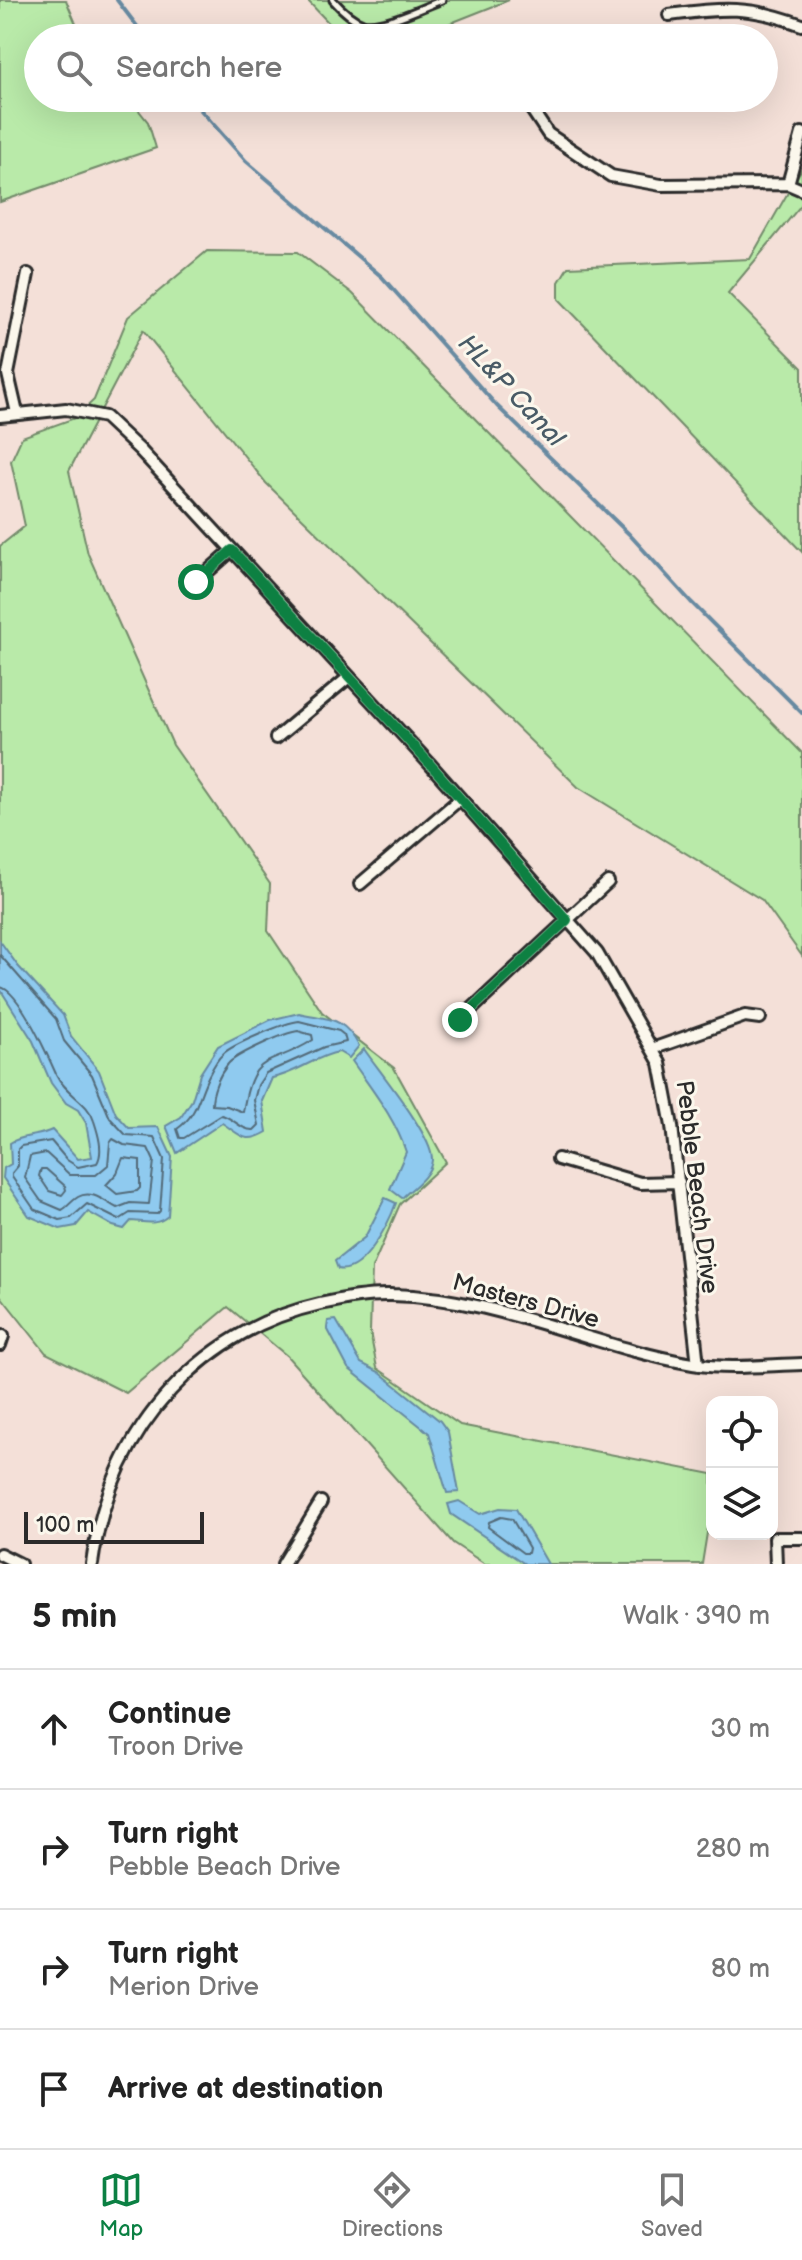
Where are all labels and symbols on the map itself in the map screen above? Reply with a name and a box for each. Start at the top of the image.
water label: HL&P Canal [451,328,571,454]
route start [178,564,214,600]
route end [442,1002,478,1038]
street label: Pebble Beach Drive [670,1079,724,1295]
street label: Masters Drive [450,1268,602,1334]
scale bar [24,1508,204,1544]

